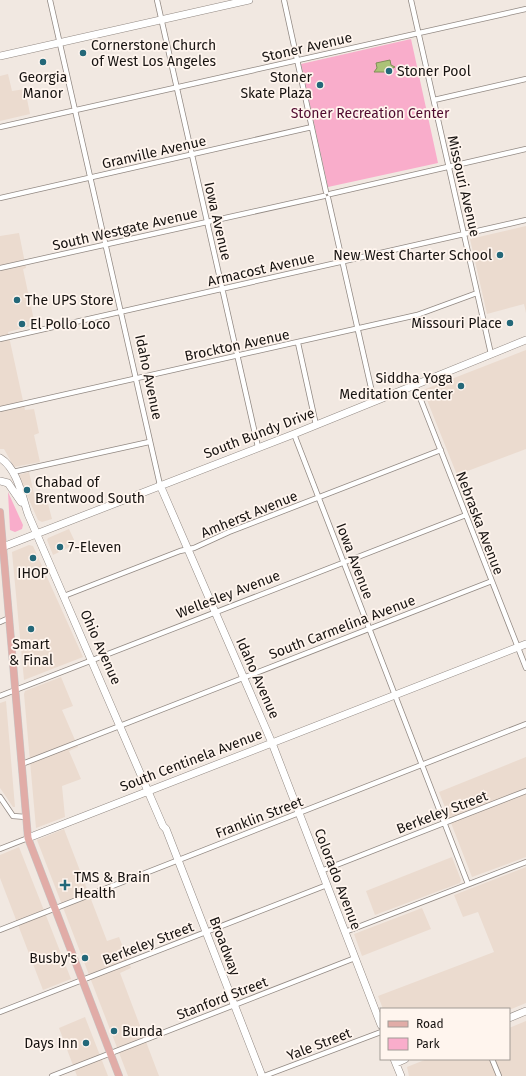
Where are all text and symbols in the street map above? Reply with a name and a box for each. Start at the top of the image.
street label: Stoner Avenue [260,29,354,66]
place label: Cornerstone Church of West Los Angeles [91,37,217,70]
marker: Cornerstone Church of West Los Angeles [78,48,88,58]
marker: Georgia Manor [38,57,48,67]
place label: Stoner Pool [397,63,471,80]
marker: Stoner Pool [384,66,394,76]
place label: Georgia Manor [19,69,67,102]
place label: Stoner Skate Plaza [240,69,313,102]
marker: Stoner Skate Plaza [315,80,325,90]
park label: Stoner Recreation Center [291,105,450,122]
street label: Granville Avenue [100,132,208,173]
street label: Missouri Avenue [444,134,483,239]
street label: Iowa Avenue [200,180,235,262]
street label: South Westgate Avenue [51,204,199,254]
place label: New West Charter School [333,247,492,264]
street label: Armacost Avenue [206,249,316,290]
marker: New West Charter School [495,250,505,260]
place label: The UPS Store [25,292,114,309]
marker: The UPS Store [12,295,22,305]
place label: Missouri Place [411,315,502,332]
place label: El Pollo Loco [30,316,111,333]
marker: Missouri Place [505,318,515,328]
marker: El Pollo Loco [17,319,27,329]
street label: Brockton Avenue [183,326,291,365]
street label: Idaho Avenue [131,333,166,421]
place label: Siddha Yoga Meditation Center [339,370,454,403]
marker: Siddha Yoga Meditation Center [456,381,466,391]
street label: South Bundy Drive [201,404,317,462]
street label: Nebraska Avenue [452,469,507,577]
place label: Chabad of Brentwood South [35,474,145,507]
marker: Chabad of Brentwood South [22,485,32,495]
street label: Amherst Avenue [198,487,300,542]
street label: Iowa Avenue [332,521,377,602]
place label: 7-Eleven [68,539,122,556]
marker: 7-Eleven [55,542,65,552]
marker: IHOP [28,553,38,563]
place label: IHOP [17,565,49,582]
street label: Wellesley Avenue [174,567,283,622]
street label: South Carmelina Avenue [267,592,418,663]
street label: Ohio Avenue [76,607,125,687]
marker: Smart & Final [26,624,36,634]
street label: Idaho Avenue [232,635,283,721]
place label: Smart & Final [9,636,53,669]
street label: South Centinela Avenue [118,725,265,795]
street label: Berkeley Street [394,787,491,838]
street label: Franklin Street [213,793,306,842]
street label: Colorado Avenue [310,826,365,932]
place label: TMS & Brain Health [74,869,150,902]
marker: TMS & Brain Health [59,879,71,891]
street label: Broadway [206,914,244,978]
street label: Berkeley Street [100,918,197,969]
place label: Busby's [29,950,77,967]
marker: Busby's [80,953,90,963]
street label: Stanford Street [174,973,271,1024]
legend [380,1008,510,1060]
text: Road [416,1017,444,1031]
place label: Bunda [122,1023,163,1040]
street label: Yale Street [285,1024,355,1064]
marker: Bunda [109,1026,119,1036]
place label: Days Inn [24,1035,78,1052]
text: Park [416,1037,440,1051]
marker: Days Inn [81,1038,91,1048]

